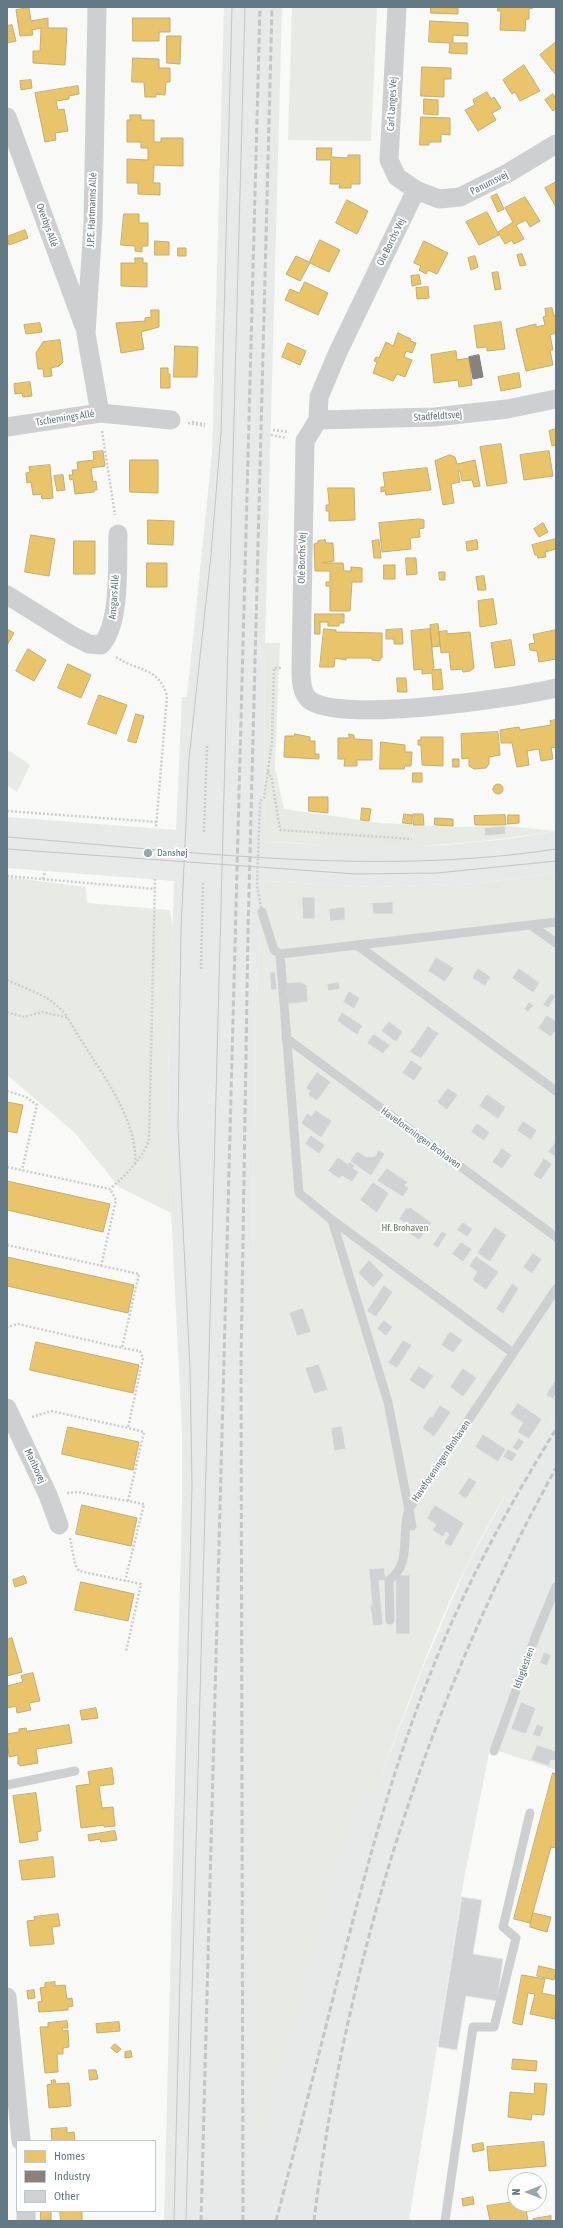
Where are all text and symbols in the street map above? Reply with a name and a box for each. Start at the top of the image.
street label: Carl Langes Vej [385,76,399,132]
street label: Panumsvej [468,168,510,198]
street label: J.P.E. Hartmanns Allé [85,172,99,248]
street label: Overbys Allé [34,201,60,249]
street label: Ole Borchs Vej [374,216,408,268]
street label: Tschernings Allé [35,407,95,429]
street label: Stadfeldtsvej [413,408,463,424]
street label: Ole Borchs Vej [296,532,308,584]
street label: Ansgars Allé [106,574,122,620]
marker: Danshøj [142,847,154,859]
place label: Danshøj [157,847,187,859]
street label: Haveforeningen Brohaven [379,1105,463,1171]
park label: Hf. Brohaven [381,1222,429,1234]
street label: Haveforeningen Brohaven [409,1418,473,1504]
street label: Maribovej [22,1447,48,1485]
street label: Isfuglestien [511,1646,537,1690]
legend [16,2140,156,2212]
text: Homes [54,2149,85,2163]
text: Industry [54,2169,91,2183]
north arrow [507,2172,547,2212]
text: Other [54,2189,79,2203]
text: N [510,2189,522,2195]

